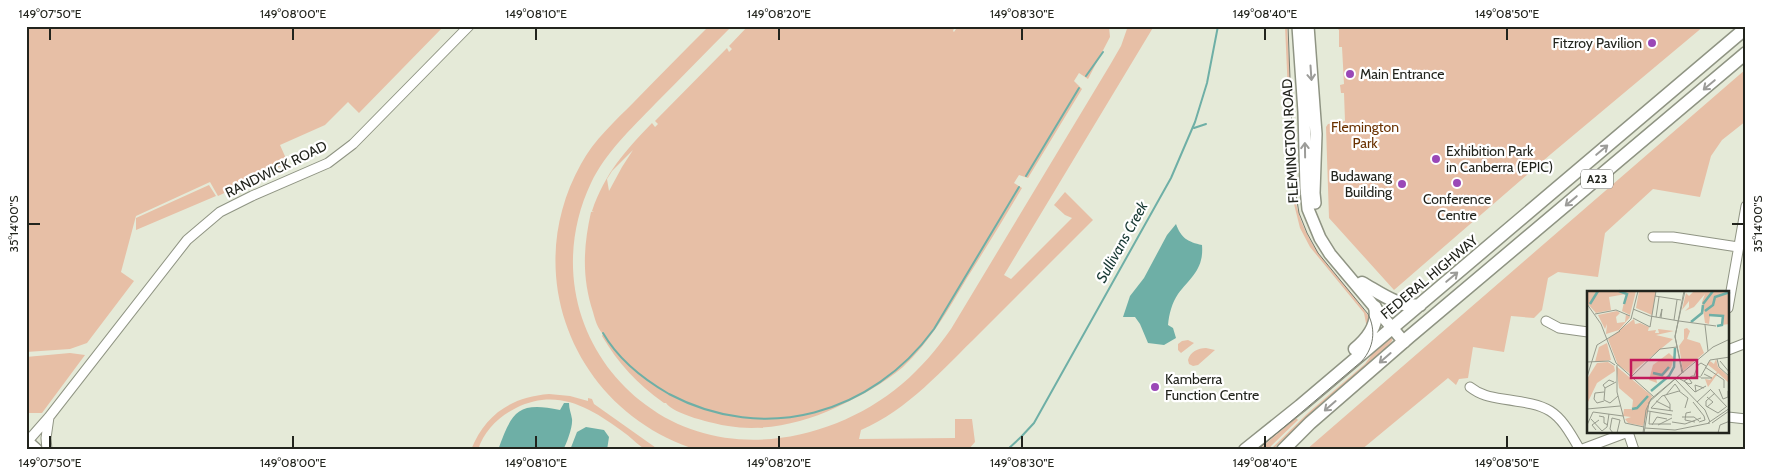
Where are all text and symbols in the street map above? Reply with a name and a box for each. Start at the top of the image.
text: 149°07'50"E [19,6,82,21]
text: 149°08'00"E [260,6,326,21]
text: 149°08'10"E [505,6,567,21]
text: 149°08'20"E [747,6,811,21]
text: 149°08'30"E [990,6,1054,21]
text: 149°08'40"E [1233,6,1298,21]
text: 149°08'50"E [1475,6,1539,21]
place label: Fitzroy Pavilion [1553,34,1642,52]
marker: Fitzroy Pavilion [1646,37,1658,49]
one-way arrow [1307,65,1316,81]
place label: Main Entrance [1360,65,1444,83]
marker: Main Entrance [1344,68,1356,80]
street label: FLEMINGTON ROAD [1278,78,1302,204]
one-way arrow [1702,79,1715,91]
park label: Flemington Park [1331,118,1399,152]
street label: RANDWICK ROAD [222,136,330,202]
one-way arrow [1300,142,1310,158]
place label: Exhibition Park in Canberra (EPIC) [1446,142,1553,176]
one-way arrow [1595,145,1608,156]
marker: Exhibition Park in Canberra (EPIC) [1430,153,1442,165]
place label: Budawang Building [1330,167,1393,201]
road number: A23 [1581,170,1613,188]
marker: Conference Centre [1451,177,1463,189]
marker: Budawang Building [1396,178,1408,190]
place label: Conference Centre [1423,190,1491,224]
text: 35°14'00"S [6,196,21,252]
one-way arrow [1565,196,1578,207]
text: 35°14'00"S [1750,196,1765,252]
water label: Sullivans Creek [1092,198,1152,286]
street label: FEDERAL HIGHWAY [1377,230,1482,323]
one-way arrow [1446,272,1459,283]
inset map [1587,291,1730,434]
one-way arrow [1379,352,1392,364]
place label: Kamberra Function Centre [1165,370,1259,404]
marker: Kamberra Function Centre [1149,381,1161,393]
one-way arrow [1323,400,1336,412]
text: 149°07'50"E [19,455,82,470]
text: 149°08'00"E [260,455,326,470]
text: 149°08'10"E [505,455,567,470]
text: 149°08'20"E [747,455,811,470]
text: 149°08'30"E [990,455,1054,470]
text: 149°08'40"E [1233,455,1298,470]
text: 149°08'50"E [1475,455,1539,470]

